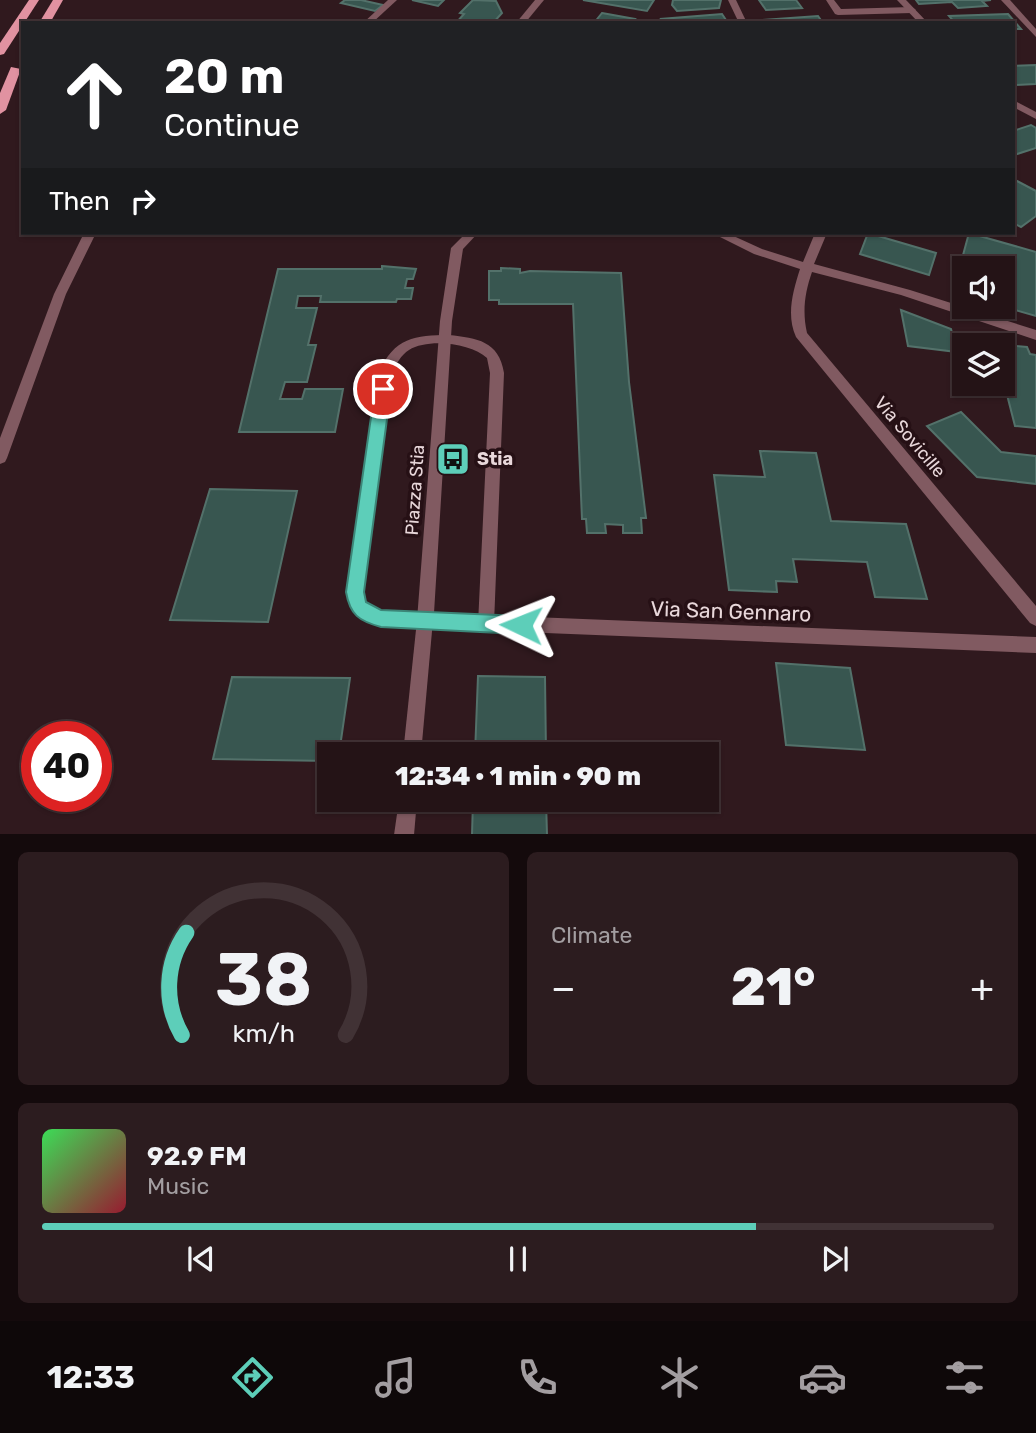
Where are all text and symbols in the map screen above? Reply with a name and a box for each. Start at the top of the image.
text: 20 m [164,47,285,105]
icon: ahead [49,49,140,140]
text: Continue [164,106,300,144]
icon: right [124,182,162,220]
text: Then [49,186,110,217]
map controls [952,256,1015,396]
button: sound [952,256,1015,319]
button: layers [952,333,1015,396]
pin [353,359,413,419]
icon: arrive [364,370,402,408]
street label: Via Sovicille [870,392,950,482]
bus stop icon: Stia [434,440,472,478]
street label: Piazza Stia [401,444,429,536]
place label: Stia [477,448,513,470]
position arrow [484,588,558,662]
street label: Via San Gennaro [650,596,812,626]
speed limit sign: 40 [21,721,112,812]
text: 12:34 · 1 min · 90 m [395,761,641,792]
text: Climate [551,921,632,949]
text: 38 [215,937,312,1023]
text: 21° [731,956,815,1018]
text: − [551,965,576,1011]
text: + [970,965,994,1011]
text: km/h [232,1018,295,1047]
text: 92.9 FM [147,1141,247,1172]
text: Music [147,1172,209,1200]
icon: previous [182,1240,220,1278]
icon: pause [499,1240,537,1278]
icon: next [816,1240,854,1278]
icon: directions [228,1353,277,1402]
icon: music [371,1353,420,1402]
icon: phone [513,1353,562,1402]
icon: climate [655,1353,704,1402]
icon: car [798,1353,847,1402]
icon: filters [940,1353,989,1402]
text: 12:33 [47,1358,135,1396]

